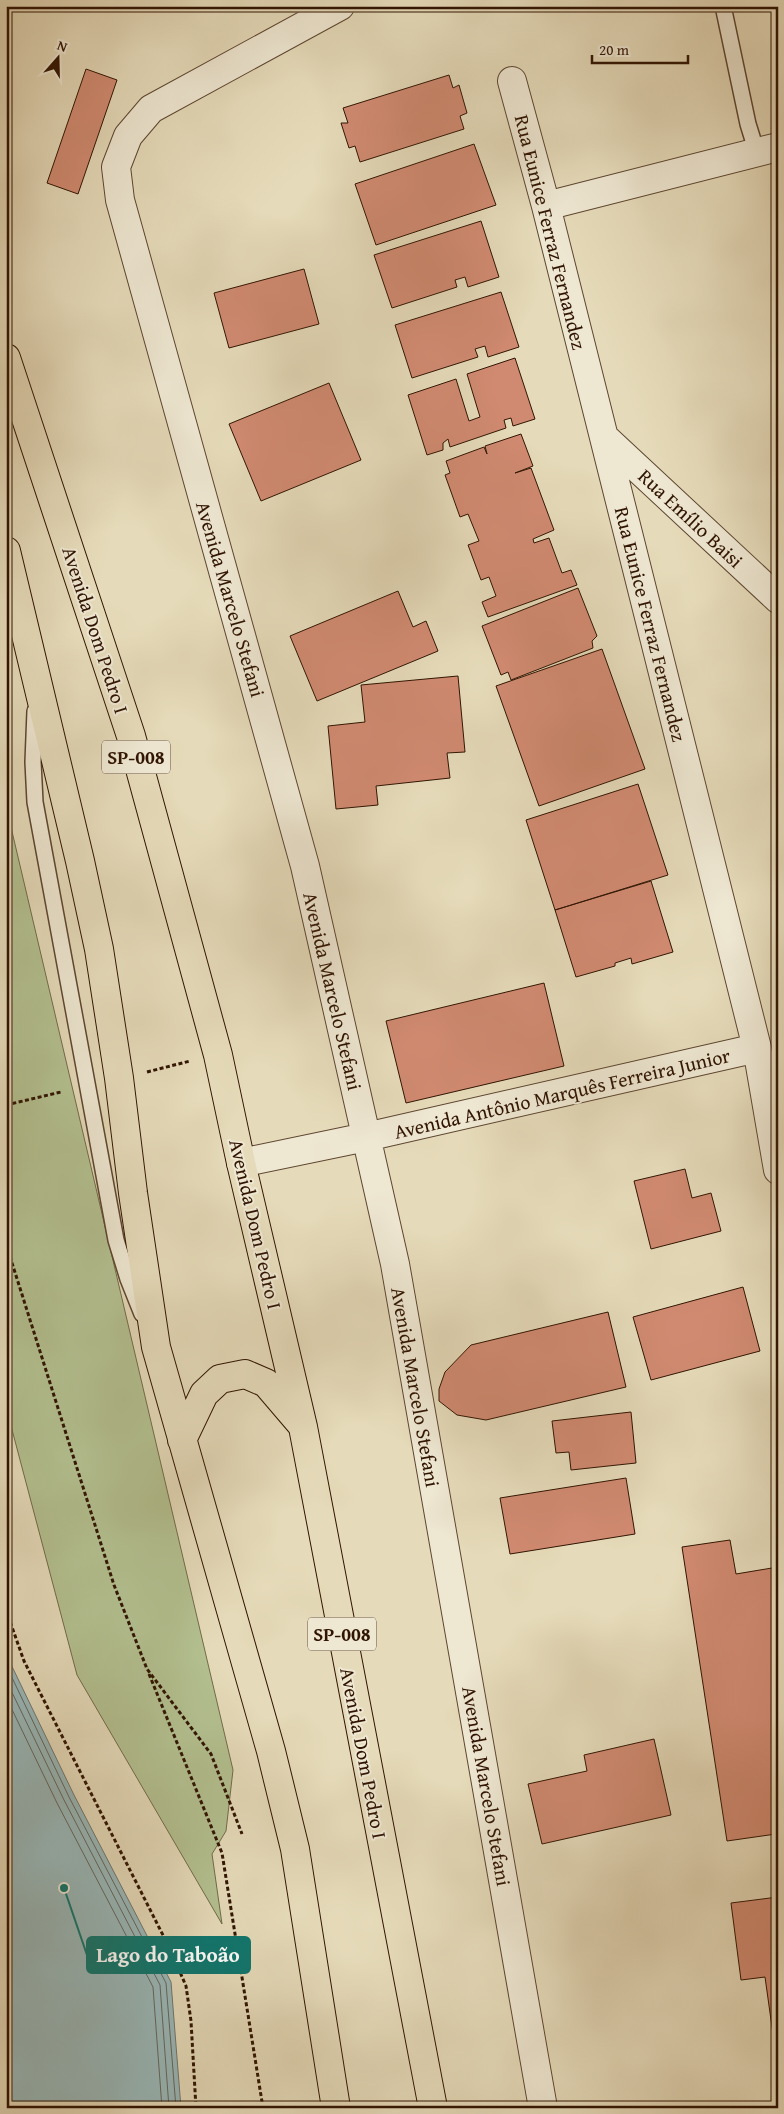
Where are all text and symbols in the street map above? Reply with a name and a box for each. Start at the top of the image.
north arrow [32,32,82,82]
scale bar [592,32,688,64]
text: N [55,35,71,57]
text: 20 m [599,39,630,60]
street label: Rua Eunice Ferraz Fernandez [508,111,594,353]
street label: Rua Emílio Baisi [632,462,750,575]
street label: Avenida Marcelo Stefani [189,498,273,701]
street label: Rua Eunice Ferraz Fernandez [608,503,694,745]
street label: Avenida Dom Pedro I [55,543,137,717]
road number: SP-008 [102,740,170,774]
street label: Avenida Marcelo Stefani [296,889,370,1093]
street label: Avenida Antônio Marquês Ferreira Junior [391,1040,733,1146]
street label: Avenida Dom Pedro I [222,1136,290,1312]
street label: Avenida Marcelo Stefani [384,1285,448,1490]
road number: SP-008 [308,1618,376,1650]
street label: Avenida Dom Pedro I [333,1665,395,1841]
street label: Avenida Marcelo Stefani [455,1684,519,1889]
callout: Lago do Taboão [87,1937,250,1973]
text: Lago do Taboão [96,1939,240,1970]

